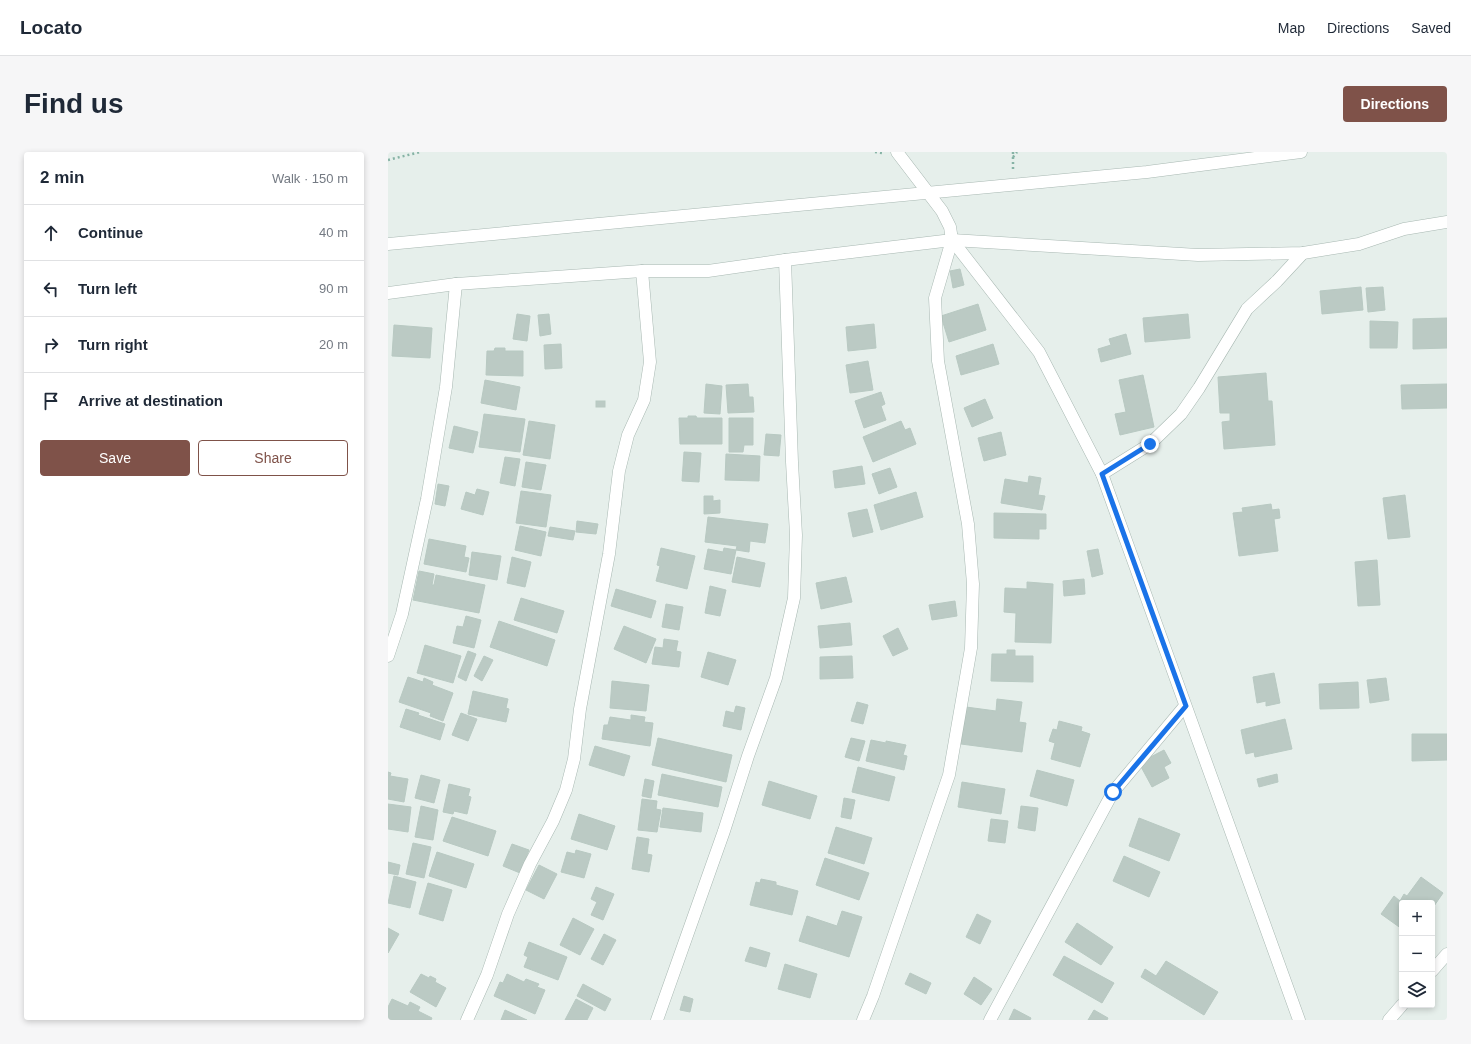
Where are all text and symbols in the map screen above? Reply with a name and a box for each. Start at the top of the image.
text: Locato [20,17,82,38]
text: Map [1278,20,1305,36]
text: Directions [1327,20,1389,36]
text: Saved [1411,20,1451,36]
button: Directions [1343,86,1447,122]
text: Find us [24,88,124,119]
text: 2 min [40,168,84,187]
text: Walk · 150 m [272,171,348,186]
icon: ahead [40,222,62,244]
text: Continue [78,224,143,241]
text: 40 m [319,225,348,240]
icon: left [40,278,62,300]
text: Turn left [78,280,137,297]
text: 90 m [319,281,348,296]
icon: right [40,334,62,356]
text: Turn right [78,336,148,353]
text: 20 m [319,337,348,352]
icon: arrive [40,390,62,412]
text: Arrive at destination [78,392,223,409]
route end [1141,435,1159,453]
button: Save [40,440,190,476]
button: Share [198,440,348,476]
route start [1104,783,1122,801]
map controls [1399,900,1435,1008]
button: + [1399,900,1435,936]
button: − [1399,936,1435,972]
button: layers [1399,972,1435,1008]

